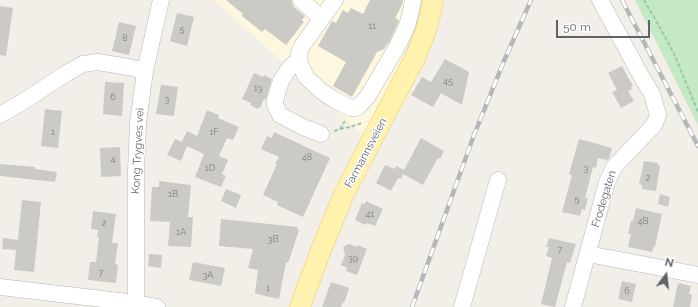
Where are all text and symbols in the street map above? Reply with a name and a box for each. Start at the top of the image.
scale bar [558,12,652,38]
text: 50 m [563,20,591,34]
house number: 11 [368,21,376,31]
house number: 5 [180,24,184,34]
house number: 8 [122,33,128,43]
house number: 45 [443,76,453,86]
house number: 13 [254,83,262,93]
house number: 6 [110,92,116,102]
house number: 3 [165,94,169,104]
street label: Kong Trygves vei [129,108,147,194]
street label: Farmannsveien [342,116,390,190]
house number: 1 [51,127,55,137]
house number: 1F [209,127,219,137]
house number: 48 [302,152,312,162]
house number: 4 [111,154,115,164]
house number: 1D [205,163,215,173]
house number: 3 [584,163,588,173]
street label: Frodegaten [589,169,619,229]
house number: 2 [646,173,650,183]
house number: 1B [168,189,178,199]
house number: 5 [575,194,579,204]
house number: 41 [366,209,374,219]
house number: 4B [638,216,648,226]
house number: 2 [102,218,106,228]
house number: 1A [176,227,186,237]
house number: 3B [268,234,278,244]
house number: 7 [558,245,562,255]
house number: 39 [348,253,358,263]
north arrow [646,255,686,295]
text: N [663,256,675,270]
house number: 7 [99,268,103,278]
house number: 3A [203,270,213,280]
house number: 1 [266,283,270,293]
house number: 6 [624,286,630,296]

